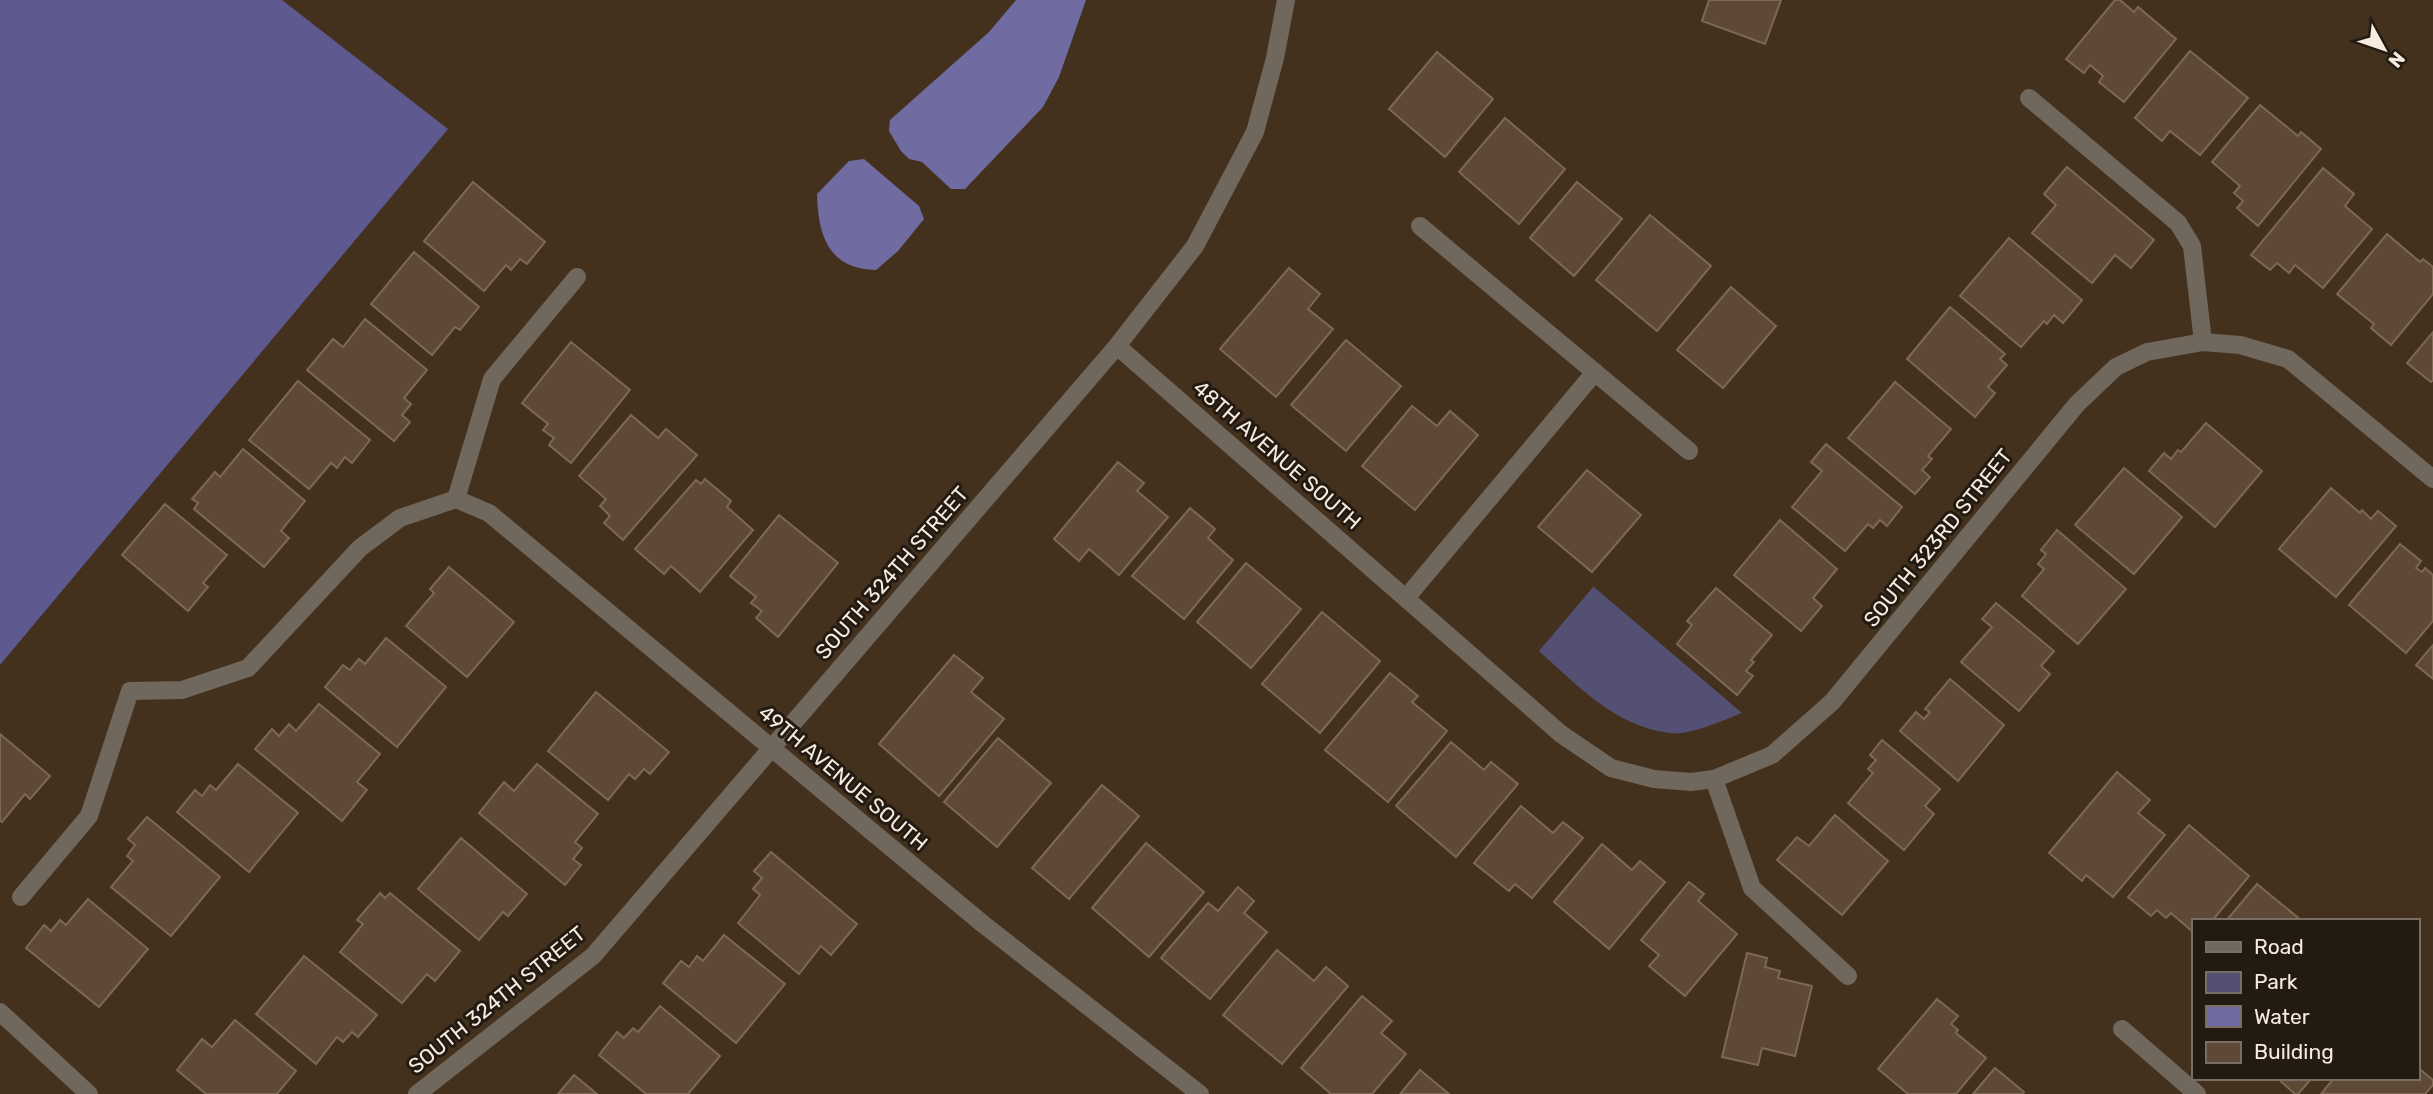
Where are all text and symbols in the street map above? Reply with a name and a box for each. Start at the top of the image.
north arrow [2349,14,2419,84]
text: N [2383,47,2410,72]
street label: 48TH AVENUE SOUTH [1188,375,1366,534]
street label: SOUTH 323RD STREET [1858,444,2017,632]
street label: SOUTH 324TH STREET [810,481,973,664]
street label: 49TH AVENUE SOUTH [754,700,933,856]
legend [2192,919,2419,1080]
street label: SOUTH 324TH STREET [403,921,590,1079]
text: Road [2254,934,2304,959]
text: Park [2254,969,2298,994]
text: Water [2254,1004,2310,1029]
text: Building [2254,1039,2334,1064]

